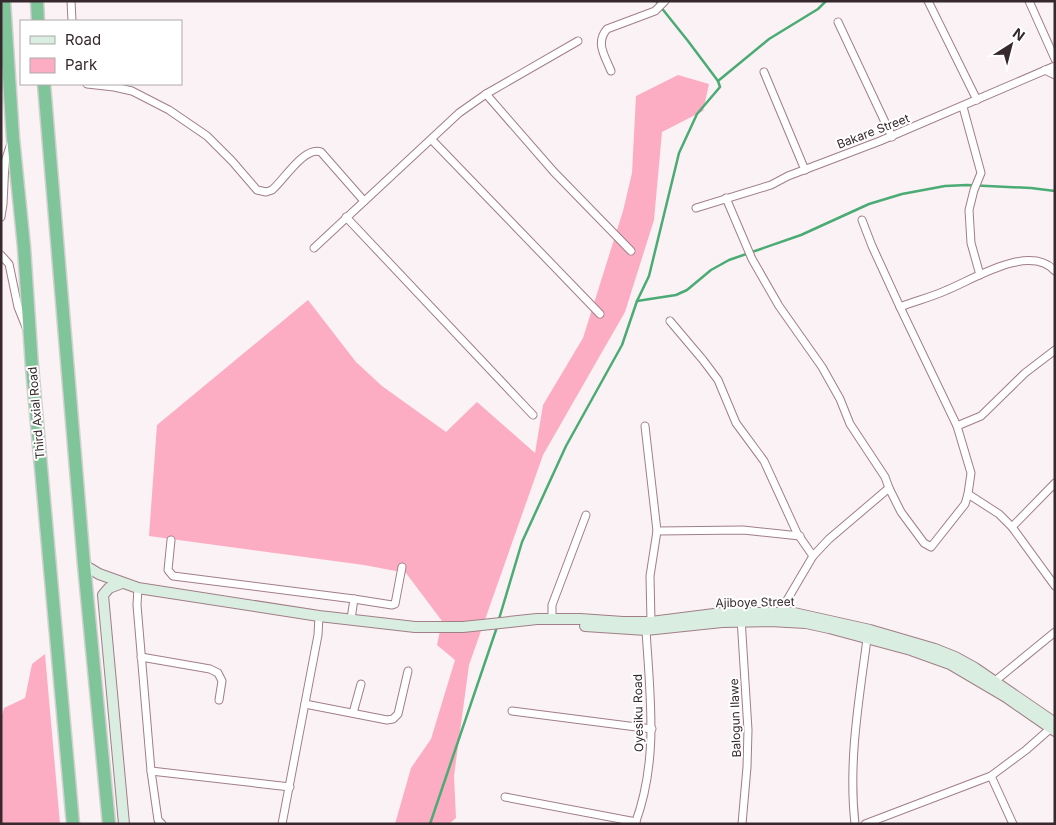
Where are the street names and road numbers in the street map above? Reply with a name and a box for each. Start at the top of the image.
street label: Bakare Street [835,110,911,152]
street label: Third Axial Road [24,366,48,460]
street label: Ajiboye Street [715,594,795,610]
street label: Oyesiku Road [630,674,646,752]
street label: Balogun Ilawe [726,678,744,758]

